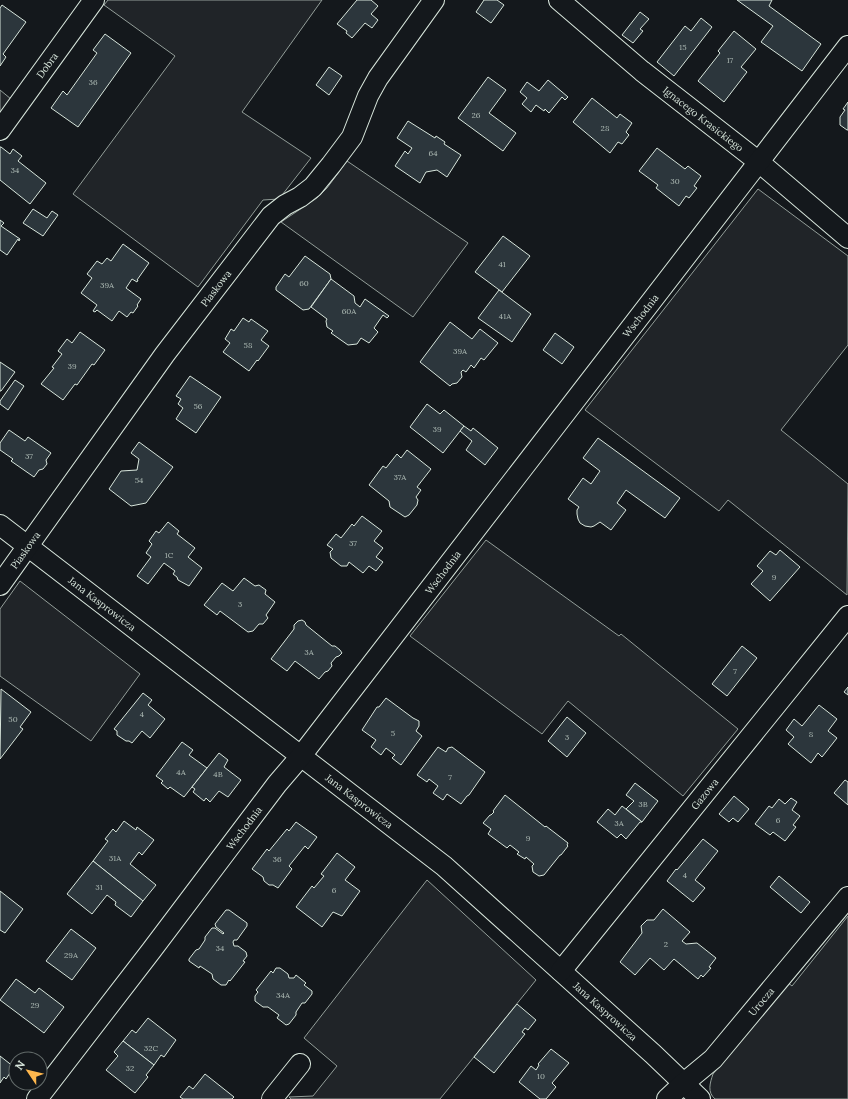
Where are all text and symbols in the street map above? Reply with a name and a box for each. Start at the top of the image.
house number: 15 [679,42,687,52]
street label: Dobra [34,50,61,81]
house number: 17 [727,55,734,65]
house number: 36 [88,77,98,87]
street label: Ignacego Krasickiego [660,84,746,155]
house number: 26 [472,110,481,120]
house number: 28 [601,123,610,133]
house number: 64 [429,148,438,158]
house number: 34 [11,165,20,175]
house number: 30 [670,176,680,186]
house number: 41 [498,259,506,269]
street label: Piaskowa [198,267,234,309]
house number: 60 [299,278,309,288]
house number: 39A [100,280,115,290]
street label: Wschodnia [620,291,662,340]
house number: 60A [342,306,357,316]
house number: 41A [499,311,512,321]
house number: 58 [244,340,253,350]
house number: 39A [453,346,468,356]
house number: 39 [67,361,77,371]
house number: 56 [194,401,203,411]
house number: 39 [432,424,442,434]
house number: 37 [25,451,33,461]
house number: 37A [394,472,407,482]
house number: 54 [135,475,144,485]
street label: Piaskowa [8,529,43,572]
house number: 37 [349,538,357,548]
street label: Wschodnia [422,548,464,597]
house number: 1C [165,550,174,560]
house number: 9 [772,572,777,582]
street label: Jana Kasprowicza [65,573,138,634]
house number: 3 [238,599,243,609]
house number: 3A [304,647,315,657]
house number: 7 [733,666,737,676]
house number: 4 [140,709,145,719]
house number: 50 [8,714,18,724]
house number: 5 [391,728,395,738]
house number: 8 [809,729,814,739]
house number: 3 [565,732,570,742]
house number: 4A [176,767,187,777]
house number: 4B [213,769,223,779]
street label: Jana Kasprowicza [322,771,395,831]
house number: 7 [448,772,452,782]
street label: Gazowa [688,776,721,812]
house number: 3B [638,799,648,809]
street label: Wschodnia [224,804,265,853]
house number: 6 [776,815,781,825]
house number: 3A [614,818,625,828]
house number: 9 [526,833,531,843]
house number: 31A [109,853,122,863]
house number: 36 [272,854,282,864]
house number: 4 [683,870,688,880]
house number: 31 [95,882,103,892]
house number: 6 [332,885,337,895]
house number: 2 [664,939,668,949]
house number: 34 [216,943,225,953]
house number: 29A [64,950,79,960]
street label: Jana Kasprowicza [570,979,640,1044]
street label: Urocza [746,985,777,1019]
house number: 34A [276,990,291,1000]
house number: 29 [31,1000,40,1010]
house number: 32C [144,1043,159,1053]
north arrow [8,1051,48,1091]
text: N [12,1057,28,1073]
house number: 32 [126,1063,134,1073]
house number: 10 [537,1071,545,1081]

